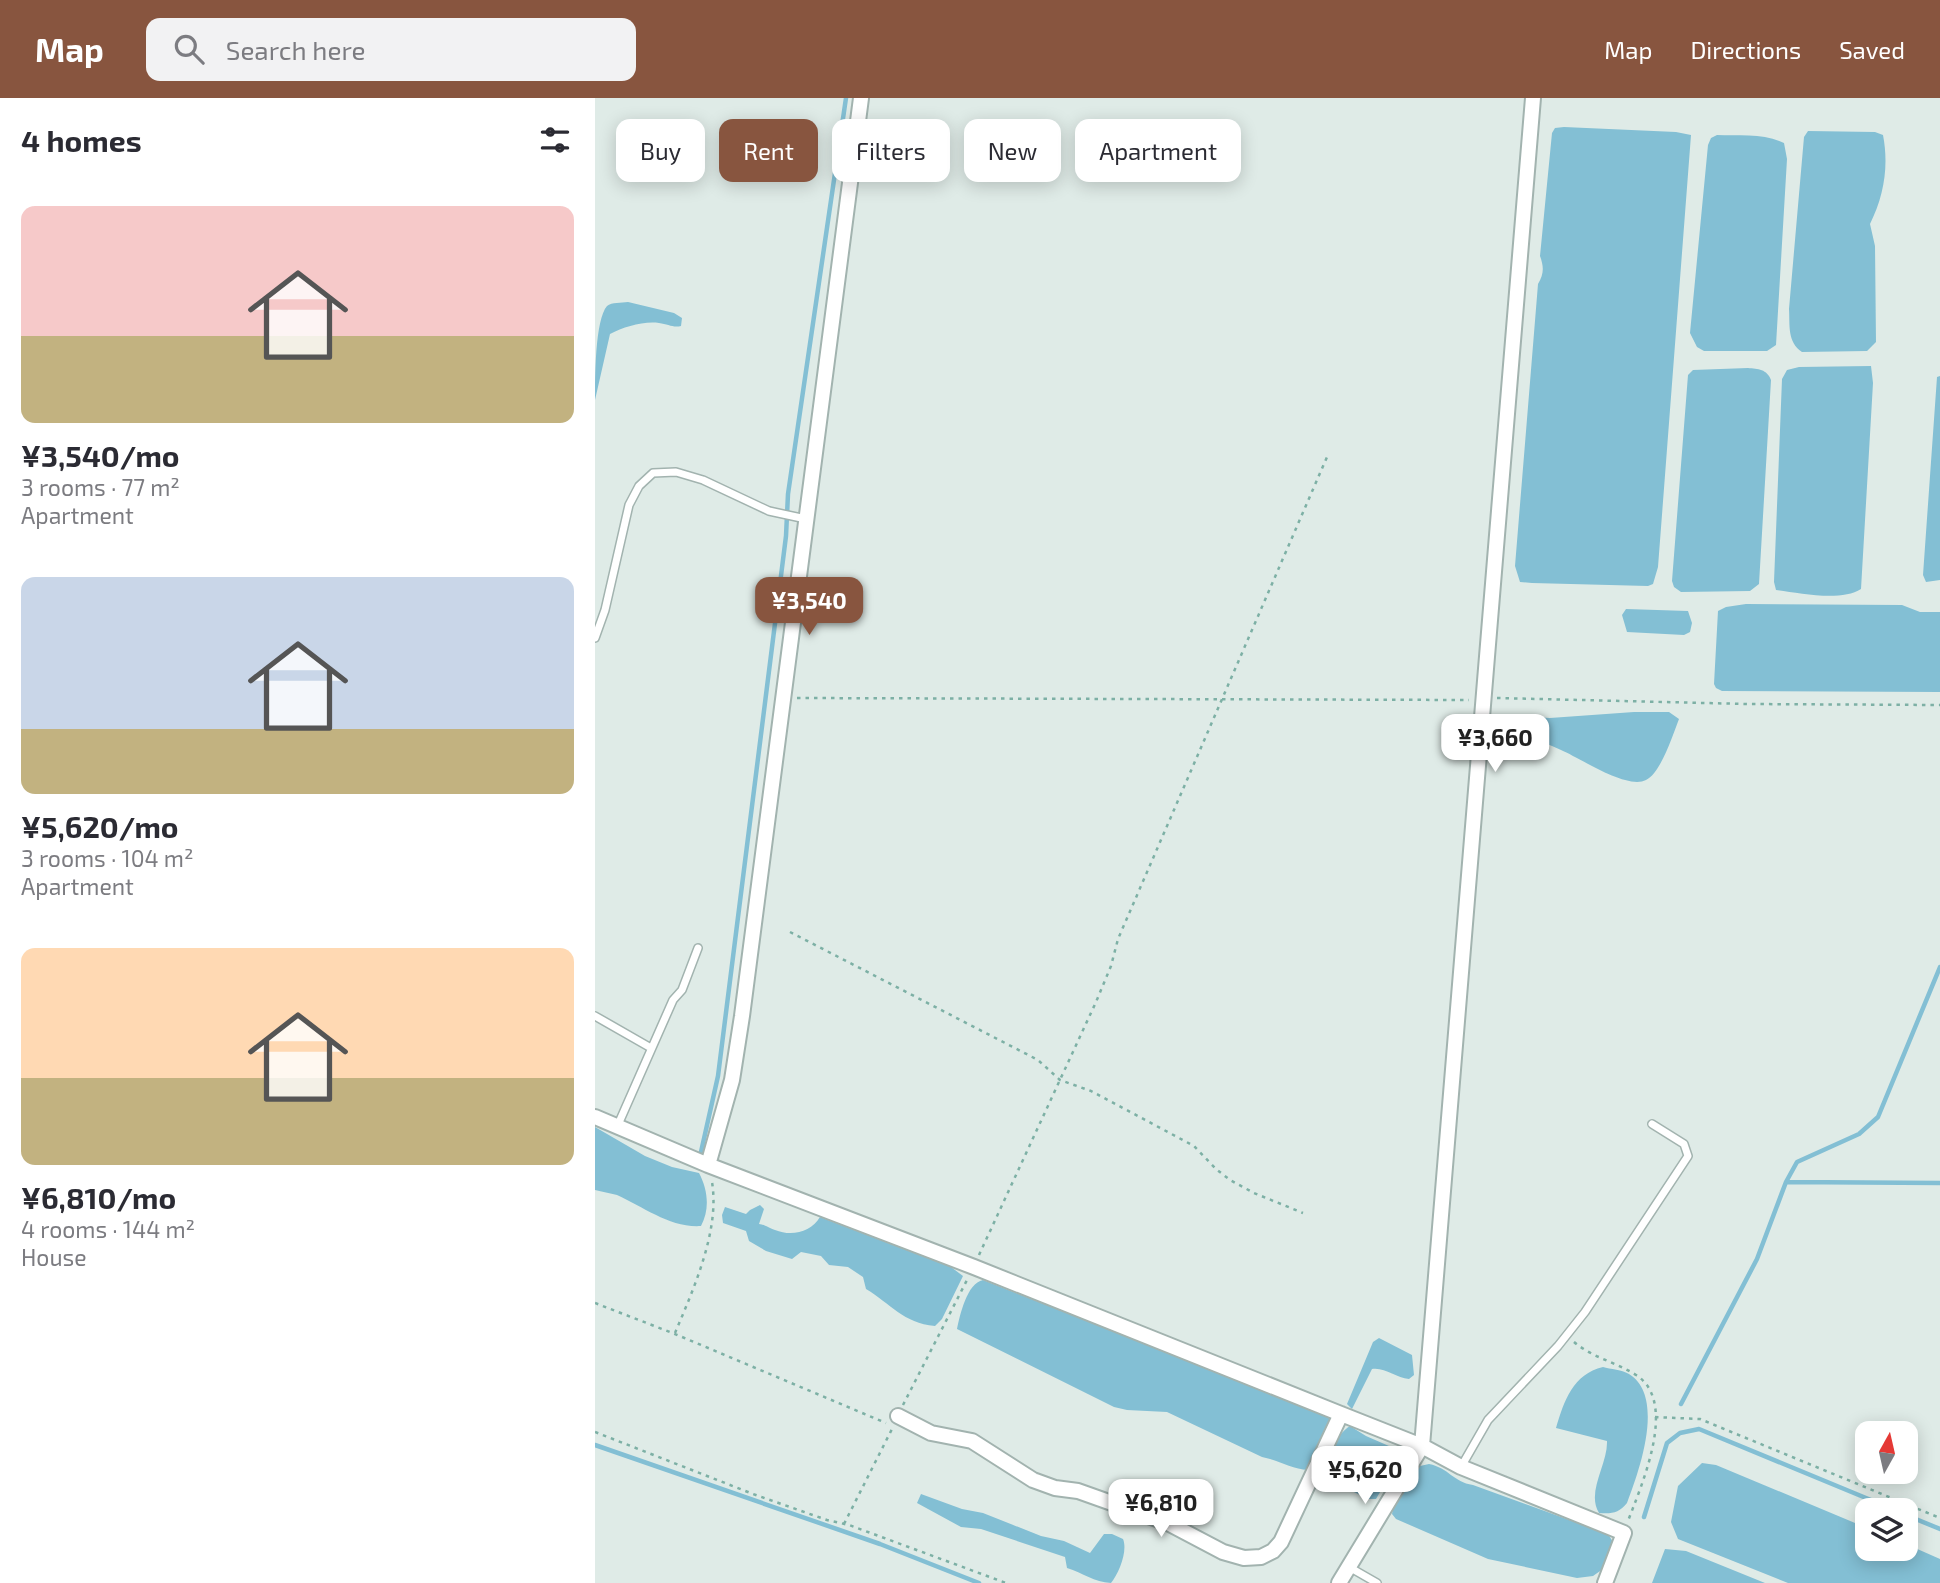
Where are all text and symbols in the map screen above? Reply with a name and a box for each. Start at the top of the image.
search box [146,18,636,81]
text: Map [35,29,104,69]
icon: search [170,30,208,68]
text: Search here [226,34,365,65]
text: Map [1604,35,1652,64]
text: Directions [1690,35,1801,64]
text: Saved [1839,35,1905,64]
chip: Buy [616,119,705,182]
chip: Rent [719,119,818,182]
chip: Filters [832,119,950,182]
chip: New [964,119,1061,182]
chip: Apartment [1075,119,1241,182]
icon: filters [536,121,574,159]
text: 4 homes [21,122,142,158]
icon: home [235,252,361,378]
text: ¥3,540/mo [21,437,180,473]
text: 3 rooms · 77 m² [21,473,180,501]
text: Apartment [21,501,134,529]
pin: ¥3,540 [752,578,866,637]
text: ¥3,540 [771,586,847,614]
icon: home [235,623,361,749]
pin: ¥3,660 [1438,714,1552,774]
text: ¥3,660 [1457,723,1533,751]
text: ¥5,620/mo [21,808,179,844]
text: 3 rooms · 104 m² [21,844,193,872]
text: Apartment [21,872,134,900]
icon: home [235,994,361,1120]
text: ¥6,810/mo [21,1179,176,1215]
text: 4 rooms · 144 m² [21,1215,195,1243]
text: House [21,1243,87,1271]
north arrow [1855,1421,1918,1484]
map controls [1855,1421,1918,1561]
pin: ¥5,620 [1308,1446,1422,1506]
text: ¥5,620 [1328,1455,1402,1483]
pin: ¥6,810 [1104,1480,1218,1539]
text: ¥6,810 [1124,1488,1198,1516]
button: layers [1855,1498,1918,1561]

